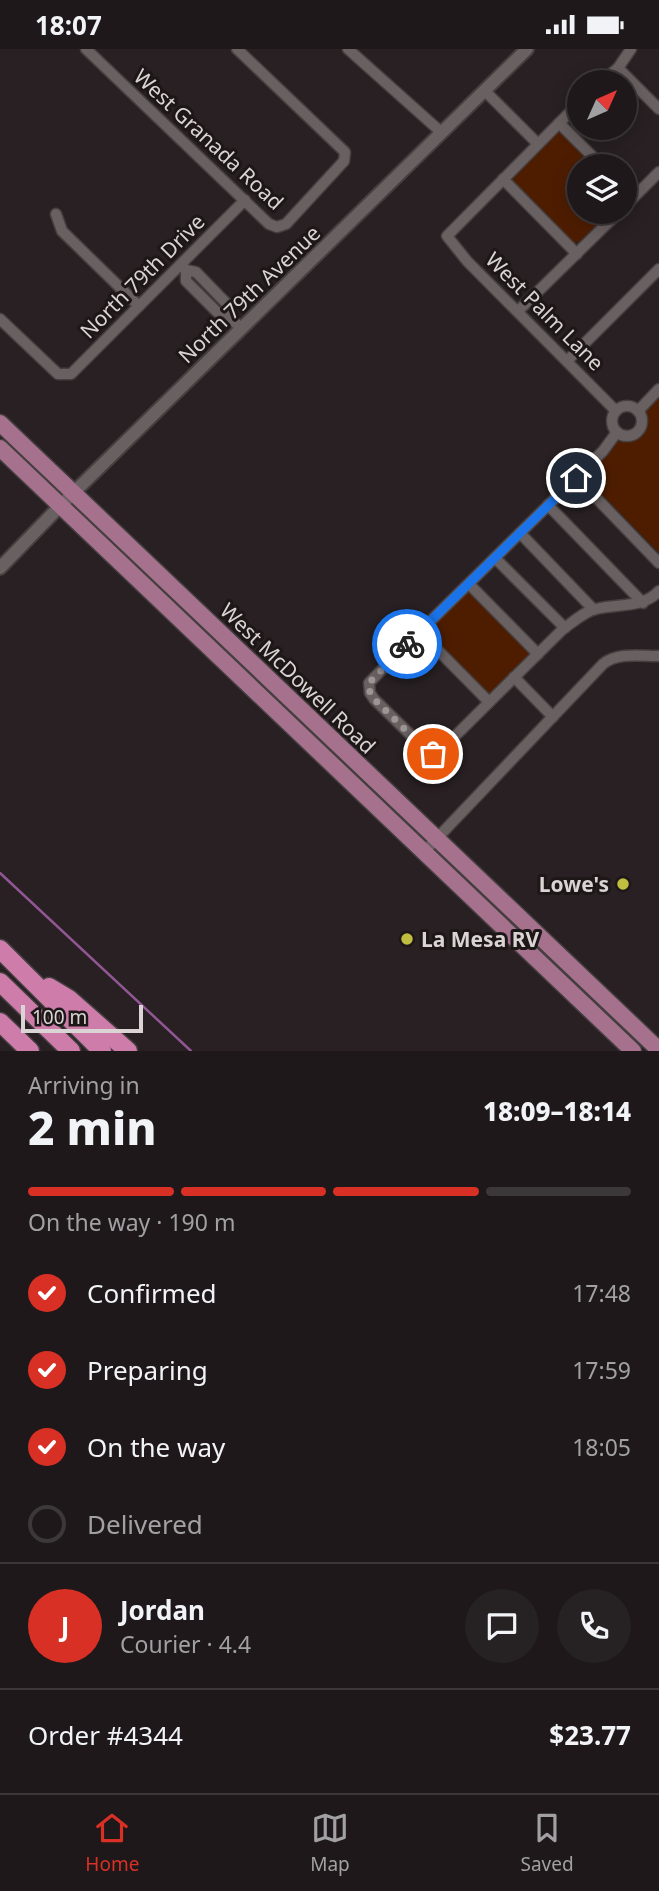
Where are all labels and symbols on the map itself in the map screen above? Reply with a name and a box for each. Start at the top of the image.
street label: West Granada Road [128,62,290,216]
north arrow [567,70,637,140]
street label: North 79th Drive [74,208,210,344]
street label: North 79th Avenue [172,219,326,369]
street label: West Palm Lane [480,246,610,376]
pin [546,448,606,508]
street label: West McDowell Road [214,596,382,760]
courier [372,609,442,679]
pin [403,724,463,784]
place label: Lowe's [539,870,609,898]
marker: Lowe's [615,876,631,892]
place label: La Mesa RV [421,925,539,953]
marker: La Mesa RV [399,931,415,947]
scale bar [21,1002,144,1034]

